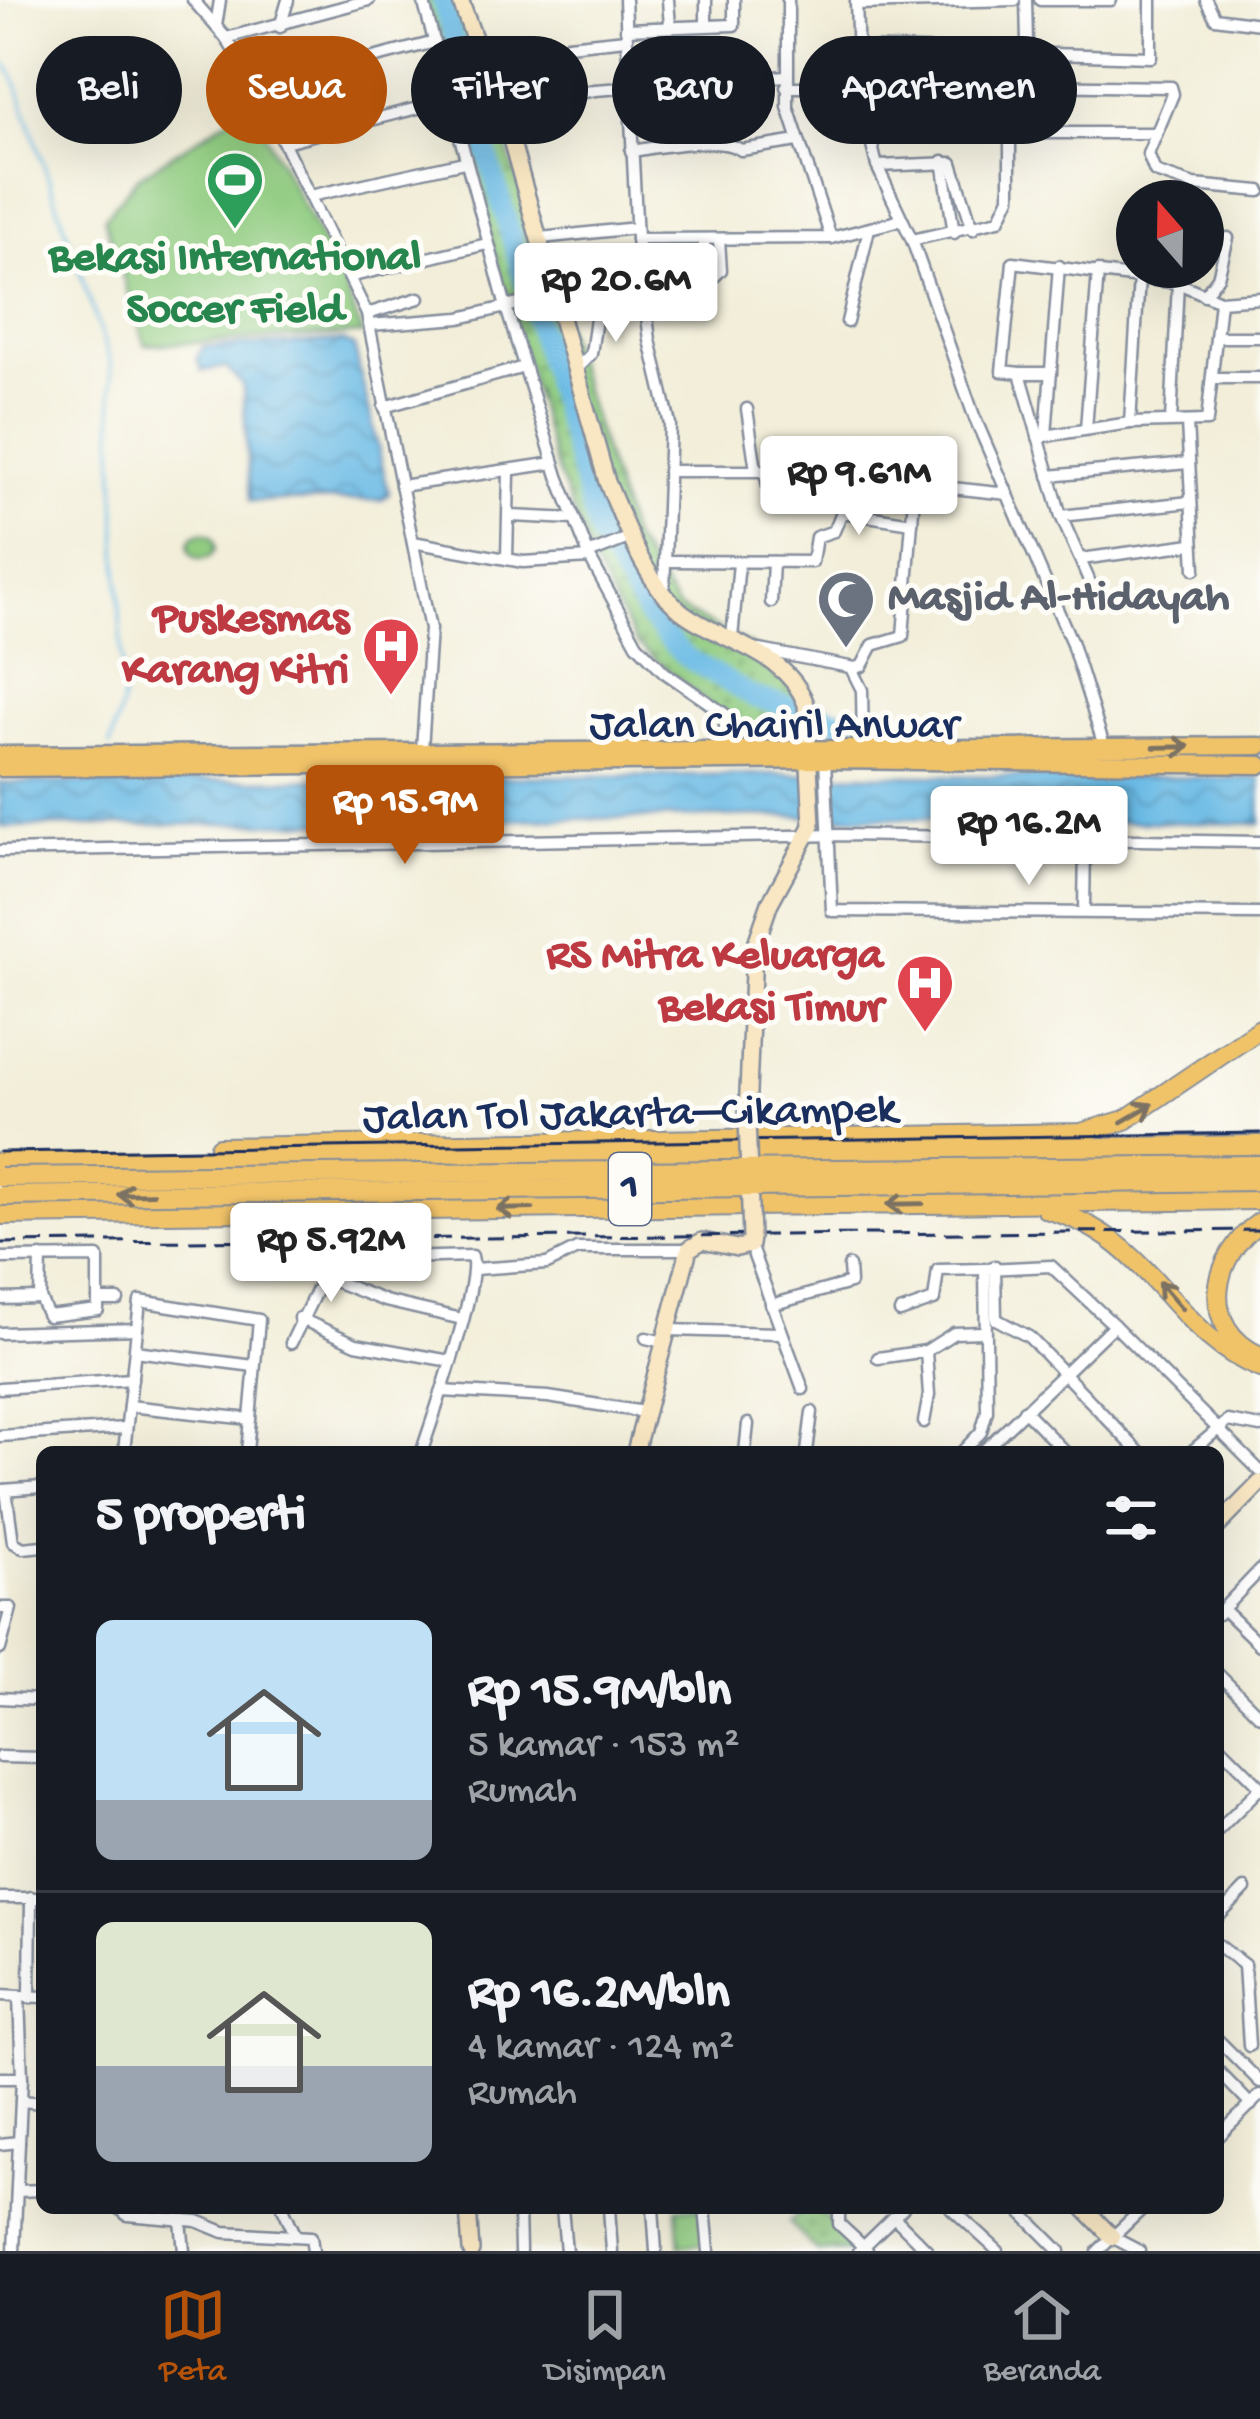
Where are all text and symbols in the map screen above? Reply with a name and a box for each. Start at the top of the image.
chip: Beli [36,36,182,144]
chip: Sewa [206,36,387,144]
chip: Filter [411,36,588,144]
chip: Baru [612,36,775,144]
chip: Apartemen [799,36,1077,144]
sports icon: Bekasi International Soccer Field [204,149,266,231]
north arrow [1116,180,1224,288]
map controls [1116,180,1224,288]
place label: Bekasi International Soccer Field [47,233,421,338]
pin: Rp 20.6M [492,243,740,345]
text: Rp 20.6M [541,259,691,305]
pin: Rp 9.61M [735,436,983,538]
text: Rp 9.61M [787,452,931,498]
mosque icon: Masjid Al-Hidayah [815,568,877,650]
place label: Masjid Al-Hidayah [888,573,1229,626]
place label: Puskesmas Karang Kitri [121,594,351,699]
hospital icon: Puskesmas Karang Kitri [360,615,422,697]
street label: Jalan Chairil Anwar [589,701,963,754]
one-way arrow [1152,735,1191,758]
pin: Rp 15.9M [281,765,529,867]
text: Rp 15.9M [333,781,477,827]
pin: Rp 16.2M [905,786,1153,888]
text: Rp 16.2M [958,802,1100,848]
place label: RS Mitra Keluarga Bekasi Timur [546,931,887,1036]
hospital icon: RS Mitra Keluarga Bekasi Timur [894,952,956,1034]
street label: Jalan Tol Jakarta–Cikampek [362,1085,901,1147]
one-way arrow [1119,1100,1154,1124]
road number: 1 [609,1153,651,1225]
one-way arrow [116,1183,155,1205]
one-way arrow [886,1193,925,1216]
one-way arrow [496,1198,535,1221]
pin: Rp 5.92M [207,1203,455,1305]
text: Rp 5.92M [257,1219,405,1265]
one-way arrow [1157,1280,1184,1311]
icon: filters [1098,1485,1164,1551]
text: 5 properti [96,1488,306,1548]
text: Rp 15.9M/bln [468,1664,731,1724]
icon: home [192,1668,336,1812]
text: 5 kamar · 153 m² [468,1724,740,1770]
text: Rumah [468,1770,577,1816]
text: Rp 16.2M/bln [468,1966,729,2026]
icon: home [192,1970,336,2114]
text: 4 kamar · 124 m² [468,2026,734,2072]
text: Rumah [468,2072,577,2118]
tab: Peta [159,2282,226,2392]
tab: Disimpan [544,2282,666,2392]
tab: Beranda [984,2282,1101,2392]

